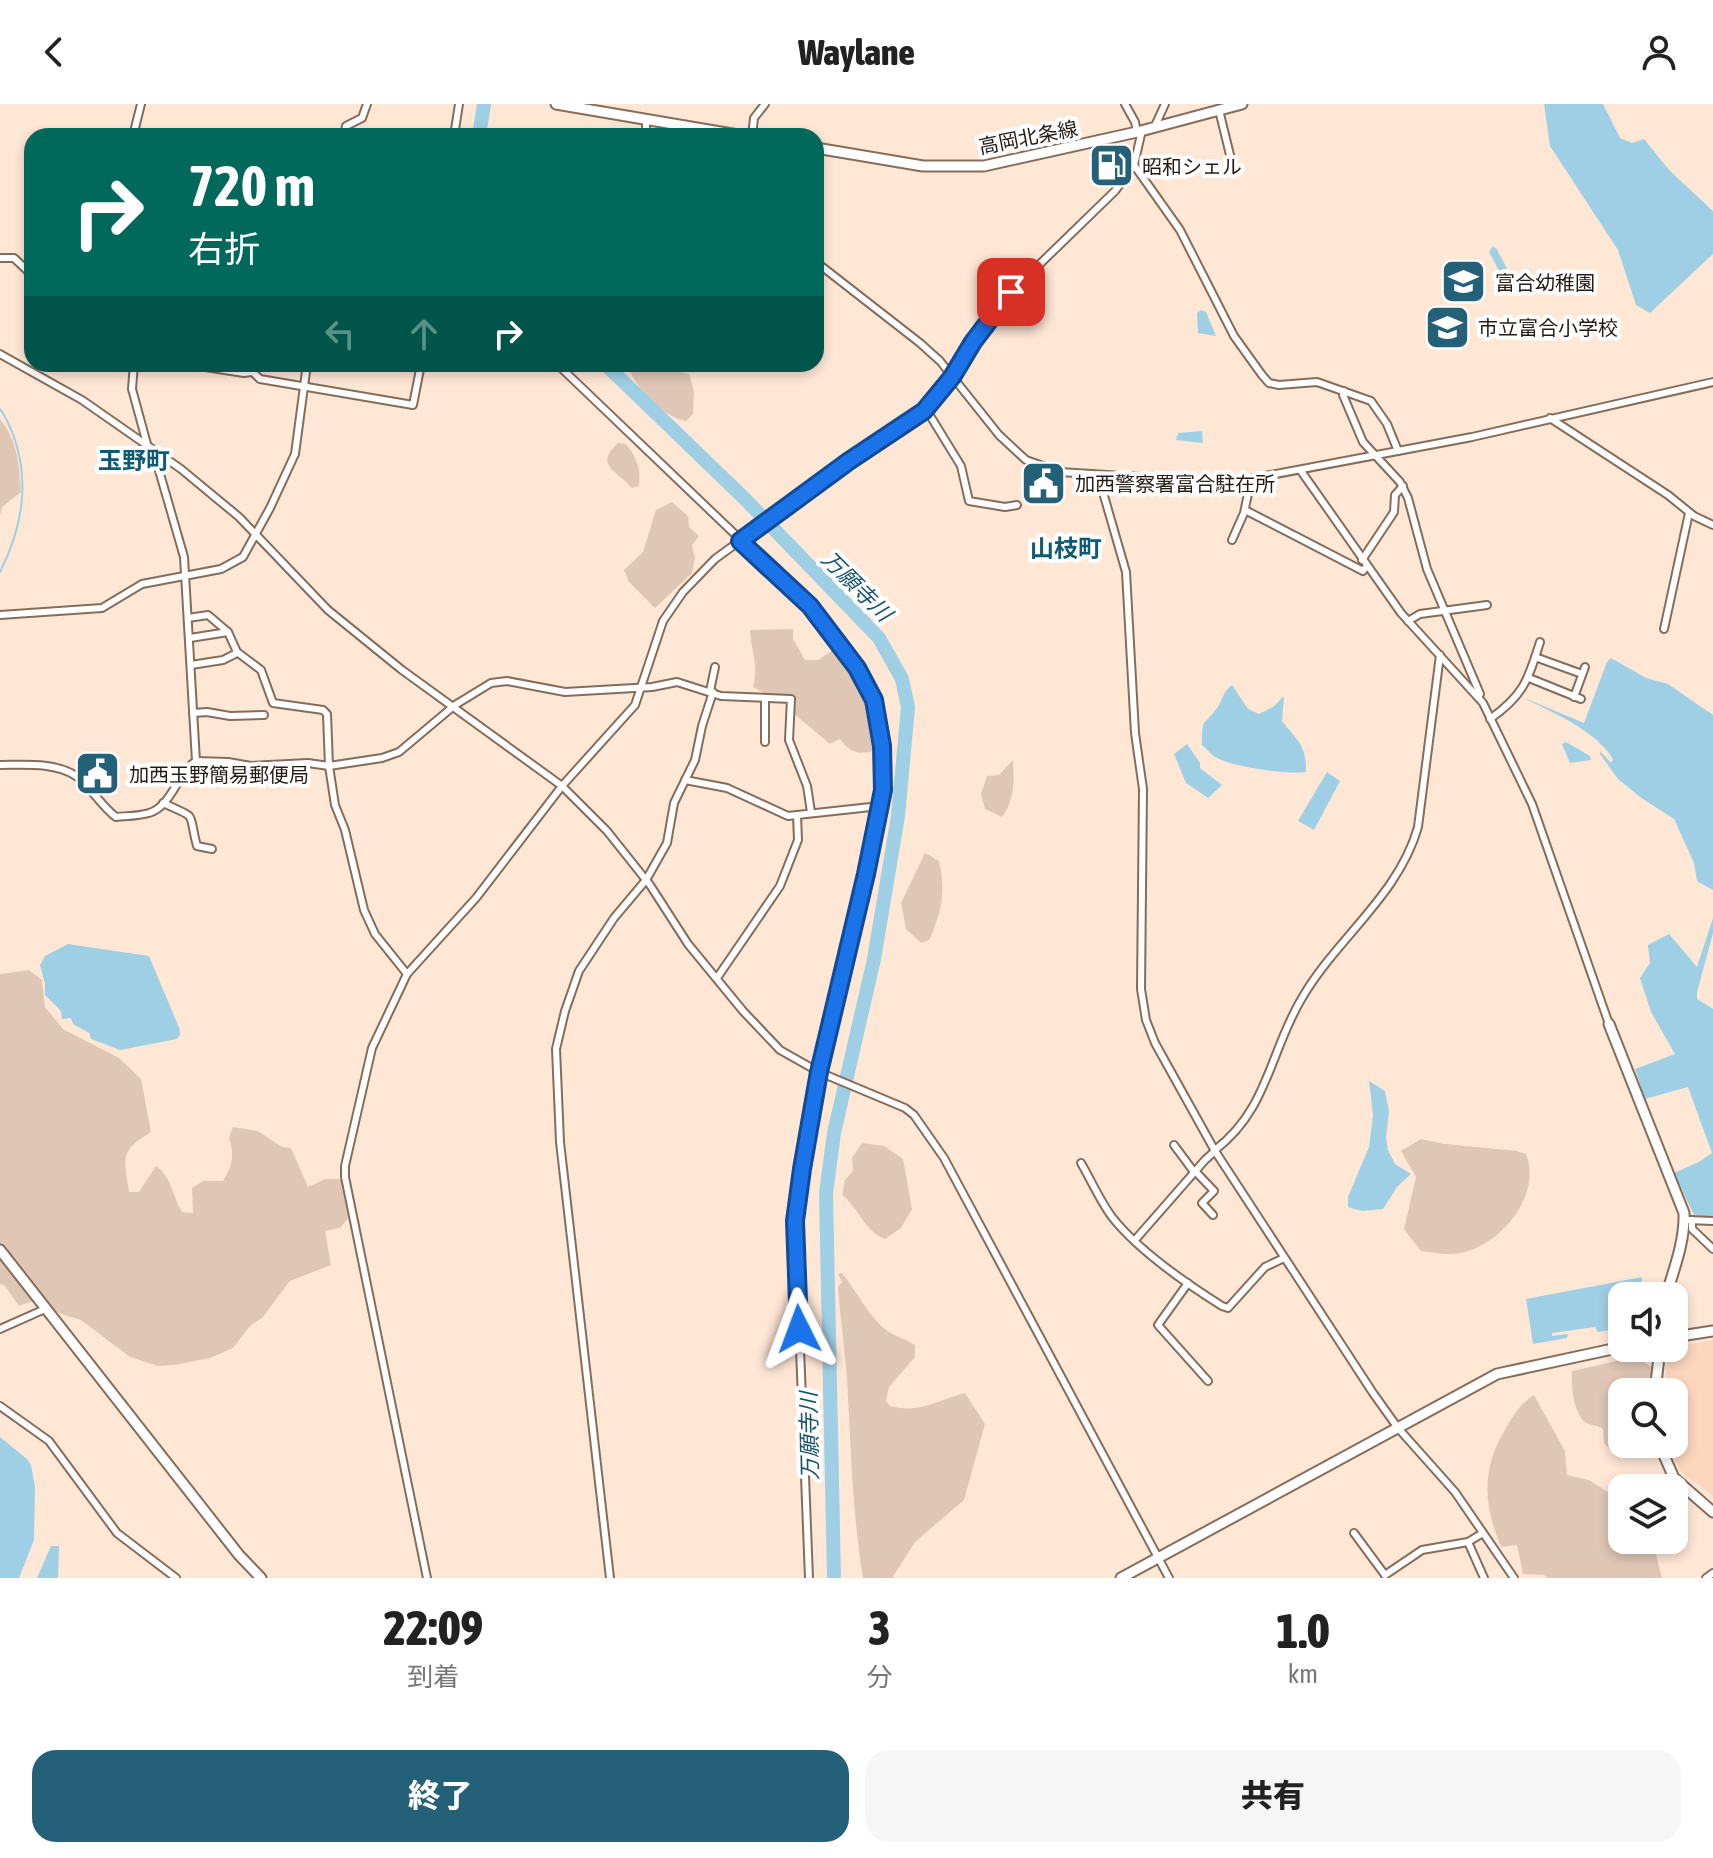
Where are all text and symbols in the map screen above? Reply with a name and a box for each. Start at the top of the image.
icon: back [32,30,76,74]
icon: person [1637,30,1681,74]
text: Waylane [798,31,915,73]
street label: 高岡北条線 [977,116,1079,158]
fuel station icon: 昭和シェル [1087,142,1135,190]
text: 720 m [188,154,315,218]
place label: 昭和シェル [1142,155,1242,178]
icon: right [56,160,160,264]
text: 右折 [188,228,260,270]
pin [977,258,1045,326]
school or university icon: 富合幼稚園 [1440,258,1488,306]
icon: arrive [989,270,1033,314]
place label: 富合幼稚園 [1495,271,1595,294]
school or university icon: 市立富合小学校 [1423,303,1471,351]
icon: left [318,312,362,356]
icon: ahead [402,312,446,356]
icon: right [486,312,530,356]
place label: 市立富合小学校 [1478,316,1618,339]
district label: 玉野町 [98,447,170,474]
public building icon: 加西警察署富合駐在所 [1020,459,1068,507]
place label: 加西警察署富合駐在所 [1075,472,1275,495]
district label: 山枝町 [1030,535,1102,562]
water label: 万願寺川 [817,546,899,628]
public building icon: 加西玉野簡易郵便局 [74,750,122,798]
place label: 加西玉野簡易郵便局 [129,763,309,786]
map controls [1608,1282,1688,1554]
button: sound [1608,1282,1688,1362]
position arrow [757,1287,841,1371]
button: search [1608,1378,1688,1458]
water label: 万願寺川 [795,1390,823,1480]
button: layers [1608,1474,1688,1554]
text: 22:09 [383,1600,483,1655]
text: 3 [868,1600,891,1655]
text: 1.0 [1276,1603,1330,1658]
text: km [1288,1659,1318,1689]
text: 到着 [407,1662,459,1692]
text: 分 [867,1662,893,1692]
button: 終了 [32,1750,849,1842]
button: 共有 [865,1750,1681,1842]

